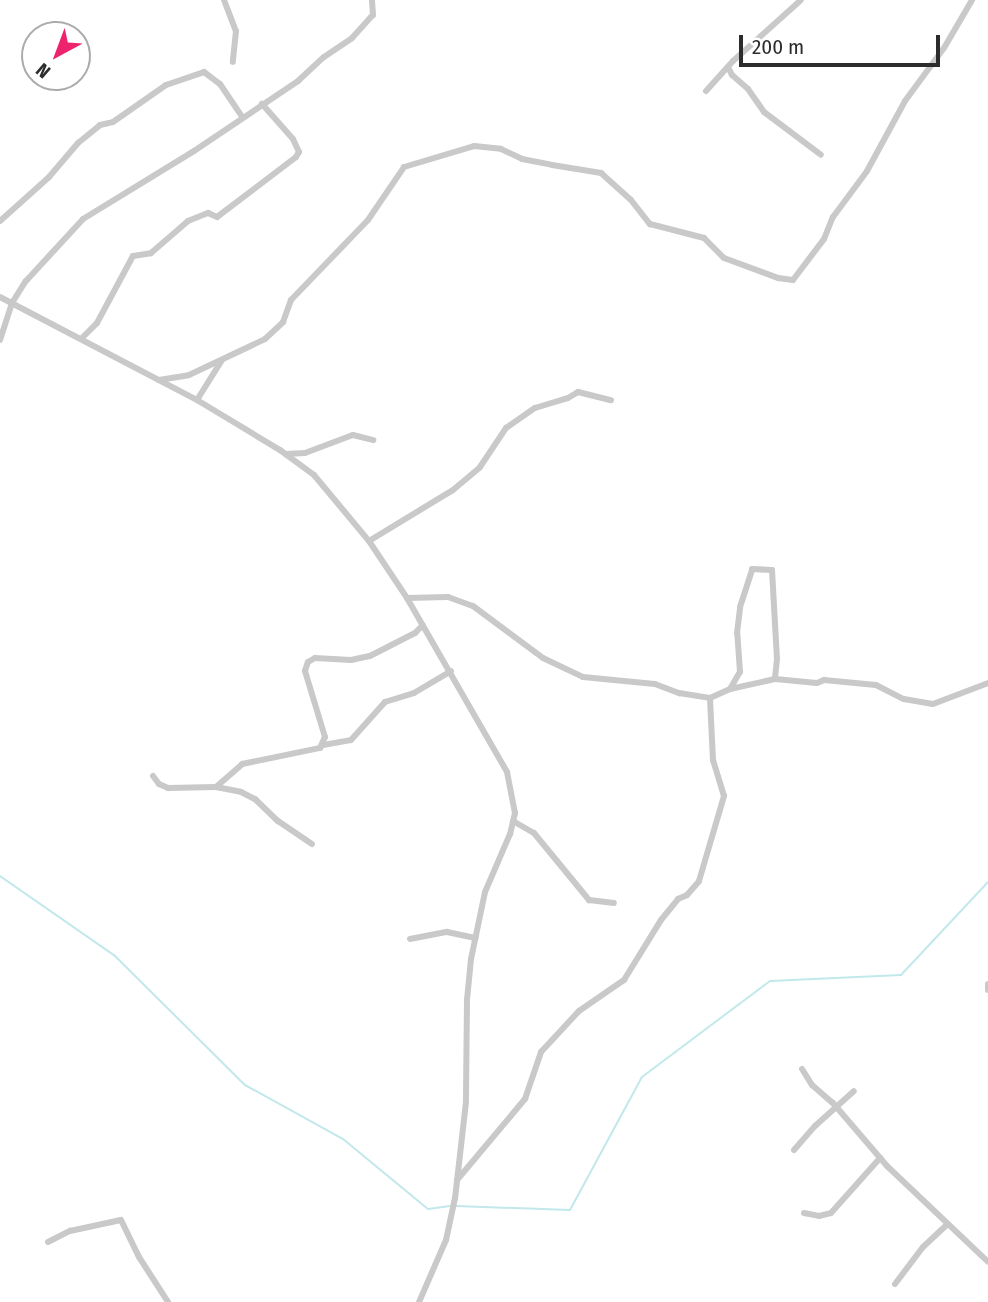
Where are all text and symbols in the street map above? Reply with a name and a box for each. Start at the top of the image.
north arrow [21,21,91,91]
scale bar [743,21,944,65]
text: 200 m [752,34,804,60]
text: N [31,58,55,83]

